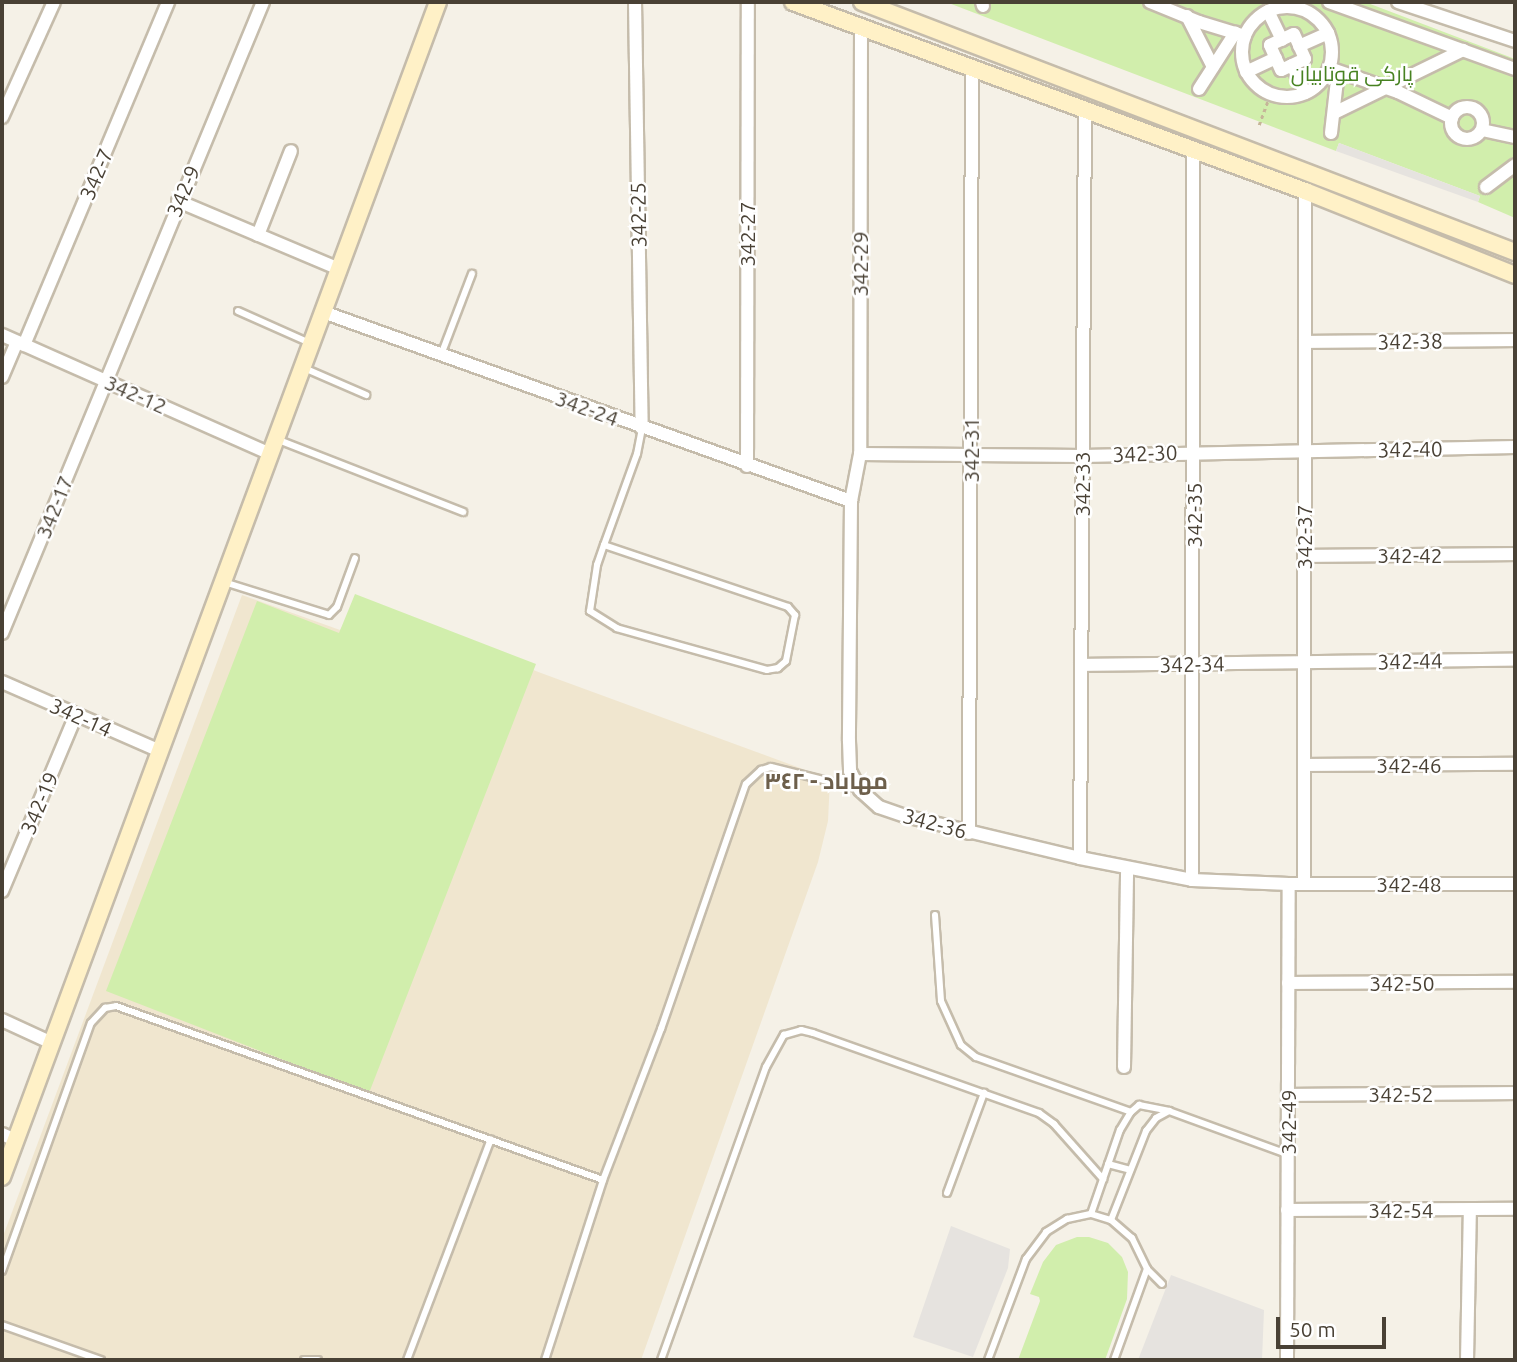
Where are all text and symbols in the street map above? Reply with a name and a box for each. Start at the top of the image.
park label: پارکی قوتابیان [1291,60,1413,86]
street label: 342-7 [74,144,118,204]
street label: 342-9 [161,161,205,221]
street label: 342-25 [625,182,651,248]
street label: 342-27 [734,201,760,267]
street label: 342-29 [847,231,873,297]
street label: 342-38 [1377,328,1443,354]
street label: 342-12 [101,369,171,419]
street label: 342-24 [552,385,622,431]
street label: 342-31 [958,417,984,483]
street label: 342-40 [1377,436,1443,462]
street label: 342-30 [1112,439,1178,467]
street label: 342-33 [1069,451,1095,517]
street label: 342-17 [30,472,78,542]
street label: 342-35 [1181,482,1207,548]
street label: 342-37 [1291,504,1317,570]
street label: 342-42 [1377,542,1443,568]
street label: 342-44 [1377,648,1443,674]
street label: 342-34 [1159,651,1225,677]
street label: 342-14 [46,692,116,742]
street label: 342-46 [1376,752,1442,778]
district label: مهاباد - ٣٤٢ [764,767,888,795]
street label: 342-19 [15,768,63,838]
street label: 342-36 [900,802,970,844]
street label: 342-48 [1376,871,1442,897]
street label: 342-50 [1369,970,1435,996]
street label: 342-52 [1368,1081,1434,1107]
street label: 342-49 [1275,1089,1301,1155]
street label: 342-54 [1368,1197,1434,1223]
scale bar [1279,1302,1389,1346]
text: 50 m [1289,1317,1336,1341]

